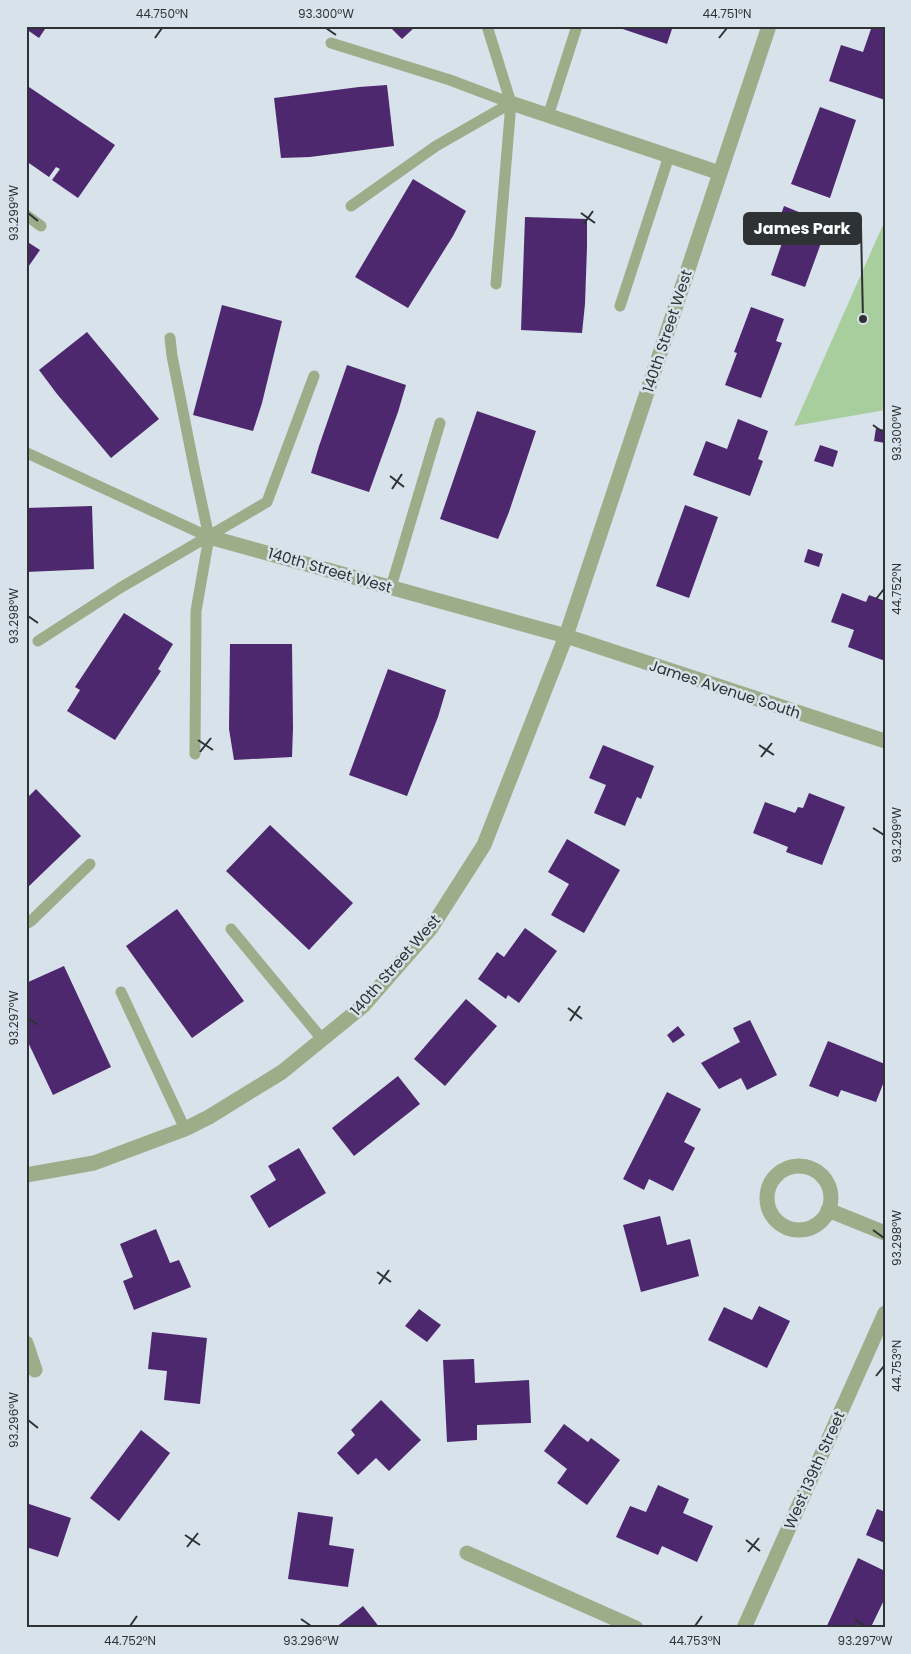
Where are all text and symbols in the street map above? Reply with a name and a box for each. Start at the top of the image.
text: 44.750°N [136,5,188,22]
text: 93.300°W [298,5,354,22]
text: 44.751°N [703,5,751,22]
text: 93.299°W [5,185,22,241]
callout: James Park [744,213,861,244]
text: James Park [754,217,851,240]
street label: 140th Street West [637,267,697,395]
text: 93.300°W [888,405,905,461]
street label: 140th Street West [266,542,394,598]
text: 44.752°N [888,563,905,615]
text: 93.298°W [5,588,22,644]
street label: James Avenue South [647,655,803,723]
text: 93.299°W [888,807,905,863]
street label: 140th Street West [345,910,445,1020]
text: 93.297°W [5,990,22,1045]
text: 93.298°W [888,1210,905,1266]
text: 44.753°N [888,1340,905,1392]
text: 93.296°W [5,1392,22,1448]
street label: West 139th Street [779,1408,849,1532]
text: 44.752°N [104,1632,156,1649]
text: 93.296°W [283,1632,339,1649]
text: 44.753°N [669,1632,721,1649]
text: 93.297°W [838,1632,893,1649]

